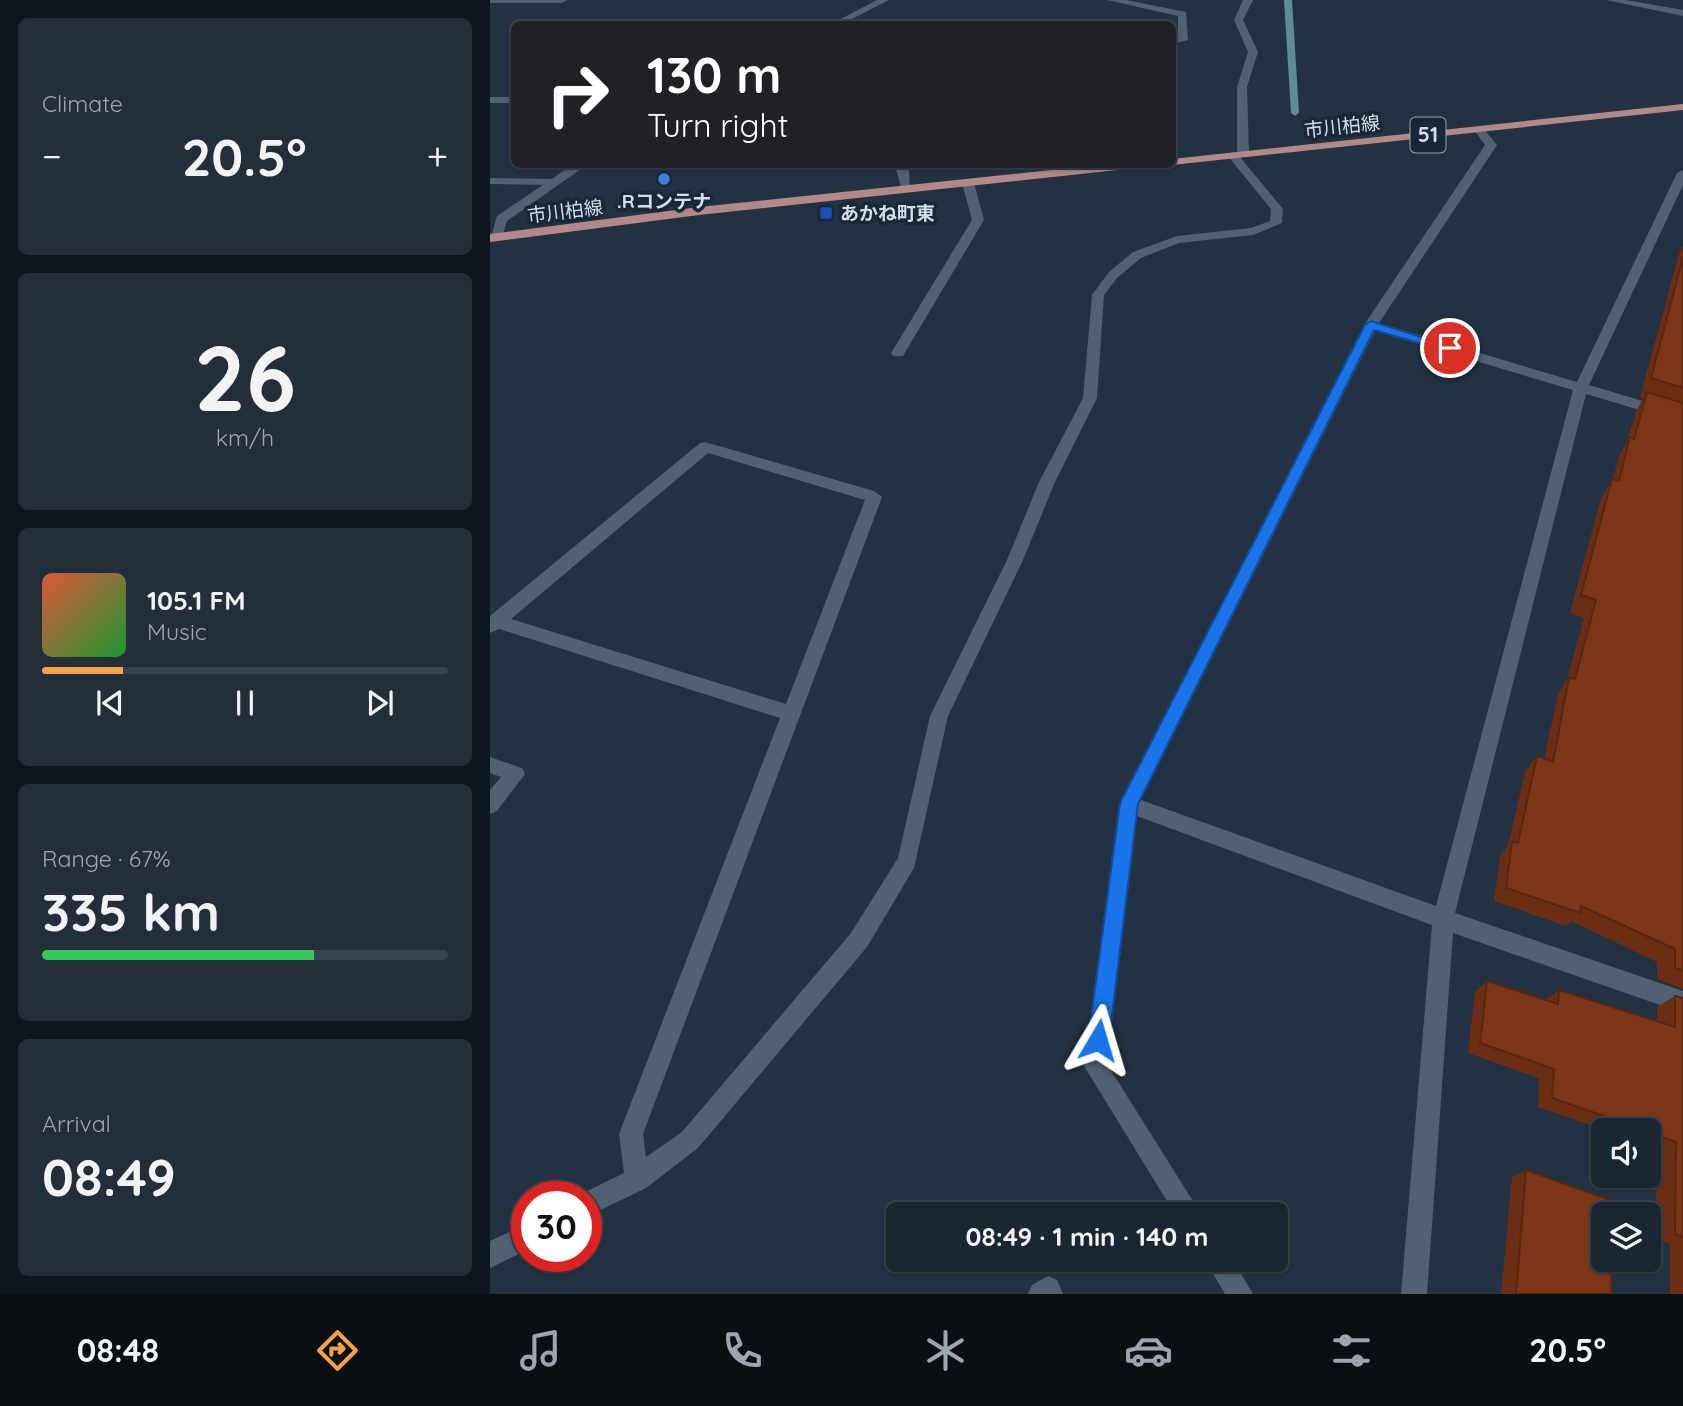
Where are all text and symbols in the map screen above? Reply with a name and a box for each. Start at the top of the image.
text: 130 m [647,44,781,105]
icon: right [532,49,623,140]
text: Climate [42,89,123,118]
text: Turn right [647,105,788,145]
street label: 市川柏線 [1303,110,1381,142]
road number: 51 [1410,118,1446,152]
text: 20.5° [182,124,307,189]
text: − [42,132,62,180]
text: + [427,132,448,180]
marker: .Rコンテナ [656,171,672,187]
place label: .Rコンテナ [617,189,711,213]
street label: 市川柏線 [526,194,604,228]
place label: あかね町東 [840,201,935,225]
marker: あかね町東 [818,205,834,221]
pin [1420,318,1480,378]
text: 26 [194,320,296,434]
icon: arrive [1431,329,1469,367]
text: km/h [216,423,274,452]
text: 105.1 FM [147,584,246,617]
text: Music [147,617,207,646]
icon: previous [91,684,129,722]
icon: pause [226,684,264,722]
icon: next [361,684,399,722]
text: Range · 67% [42,844,171,873]
text: 335 km [42,879,220,944]
position arrow [1061,1003,1135,1077]
text: Arrival [42,1109,111,1138]
map controls [1591,1118,1661,1272]
button: sound [1591,1118,1661,1188]
text: 08:49 [42,1144,176,1209]
speed limit sign: 30 [511,1181,602,1272]
button: layers [1591,1202,1661,1272]
text: 08:49 · 1 min · 140 m [965,1220,1209,1253]
icon: directions [313,1326,362,1375]
icon: music [516,1326,565,1375]
icon: phone [718,1326,767,1375]
icon: climate [921,1326,970,1375]
icon: car [1124,1326,1173,1375]
icon: filters [1327,1326,1376,1375]
text: 08:48 [77,1330,159,1370]
text: 20.5° [1529,1330,1606,1370]

